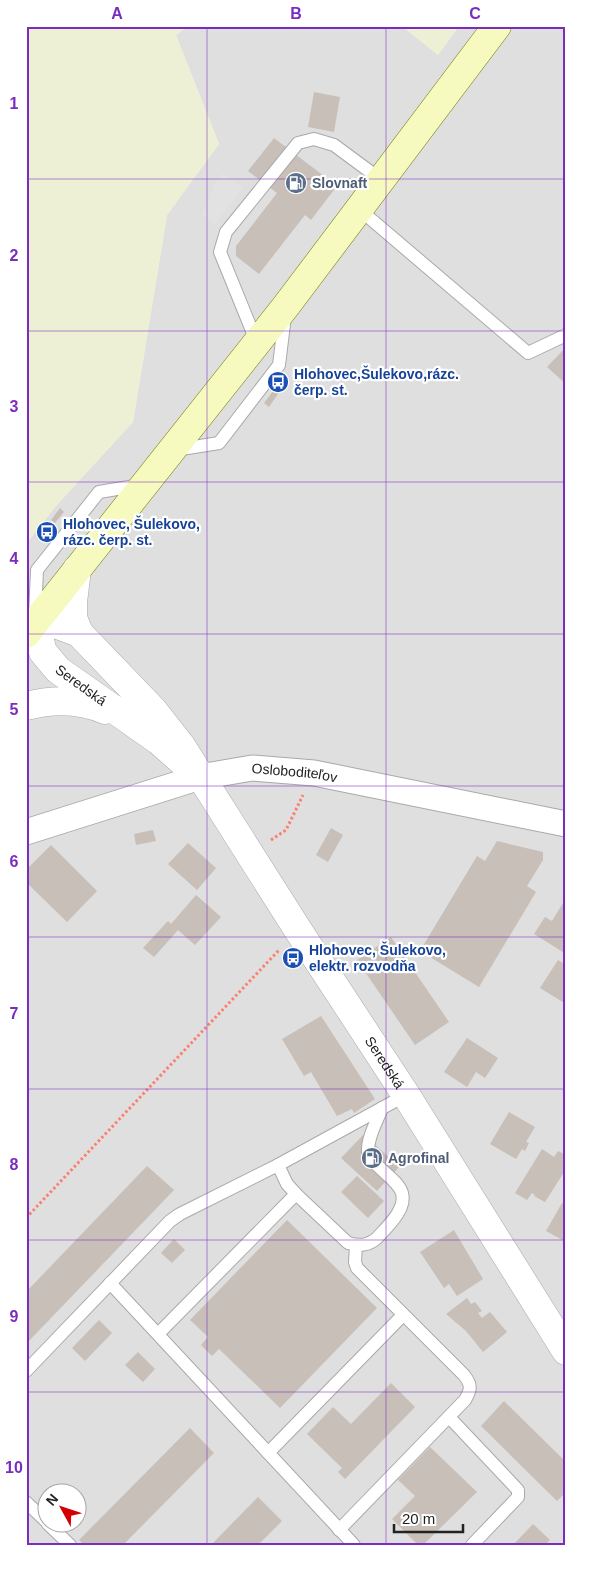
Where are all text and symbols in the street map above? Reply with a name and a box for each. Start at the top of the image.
text: A [111,5,123,22]
text: B [290,5,302,22]
text: C [469,5,481,22]
text: 1 [10,95,19,112]
fuel station icon: Slovnaft [284,171,308,195]
place label: Slovnaft [312,175,368,191]
text: 2 [10,247,19,264]
place label: Hlohovec,Šulekovo,rázc. čerp. st. [294,365,459,398]
bus stop icon: Hlohovec,Šulekovo,rázc. čerp. st. [266,370,290,394]
text: 3 [10,398,19,415]
place label: Hlohovec, Šulekovo, rázc. čerp. st. [63,515,200,548]
bus stop icon: Hlohovec, Šulekovo, rázc. čerp. st. [35,520,59,544]
text: 4 [10,550,19,567]
street label: Seredská [52,661,110,709]
text: 5 [10,701,19,718]
street label: Osloboditeľov [251,760,339,786]
text: 6 [10,853,19,870]
place label: Hlohovec, Šulekovo, elektr. rozvodňa [309,941,446,974]
bus stop icon: Hlohovec, Šulekovo, elektr. rozvodňa [281,946,305,970]
text: 7 [10,1005,19,1022]
street label: Seredská [362,1033,408,1092]
fuel station icon: Agrofinal [360,1146,384,1170]
place label: Agrofinal [388,1150,449,1166]
text: 8 [10,1156,19,1173]
text: 9 [10,1308,19,1325]
text: 10 [5,1459,23,1476]
north arrow [38,1484,88,1534]
text: N [43,1491,61,1509]
scale bar [394,1501,463,1533]
text: 20 m [402,1510,435,1527]

